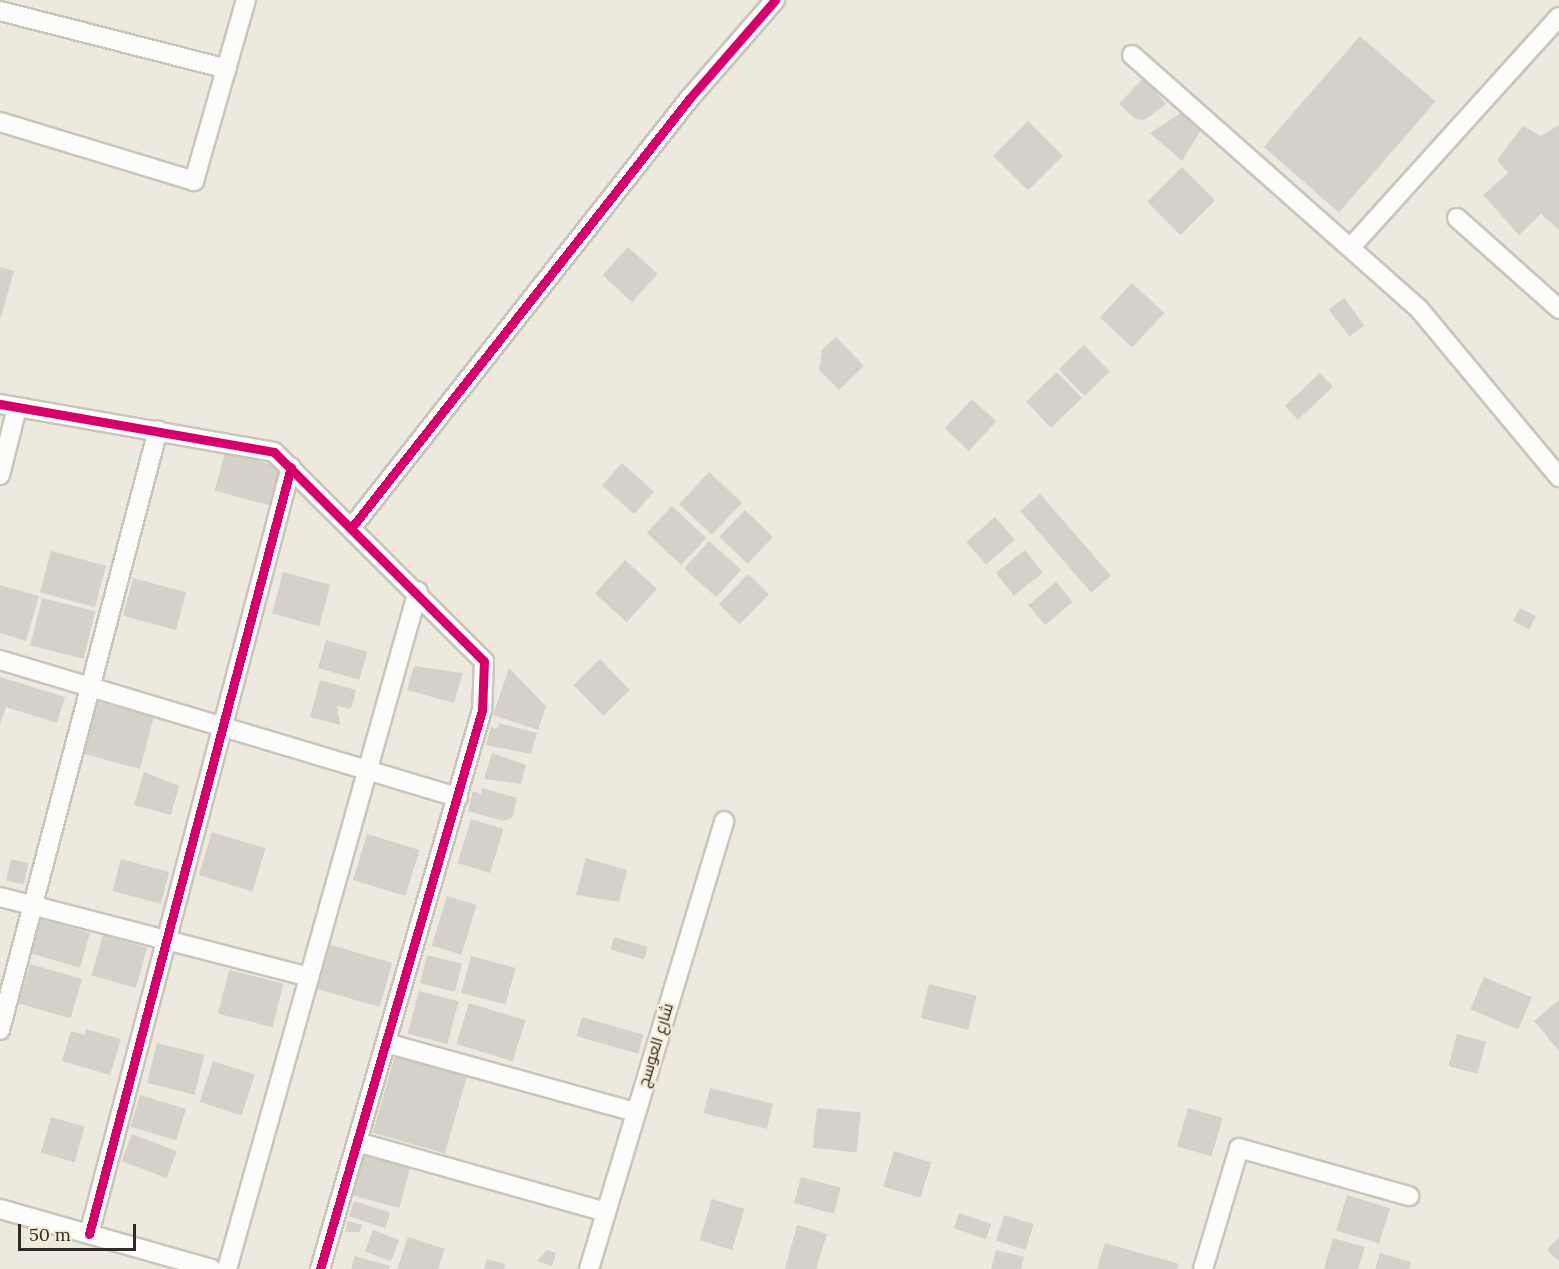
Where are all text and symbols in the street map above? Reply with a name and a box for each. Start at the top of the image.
street label: شارع العوسج [633,1001,677,1089]
scale bar [21,1212,140,1250]
text: 50 m [29,1223,71,1246]

